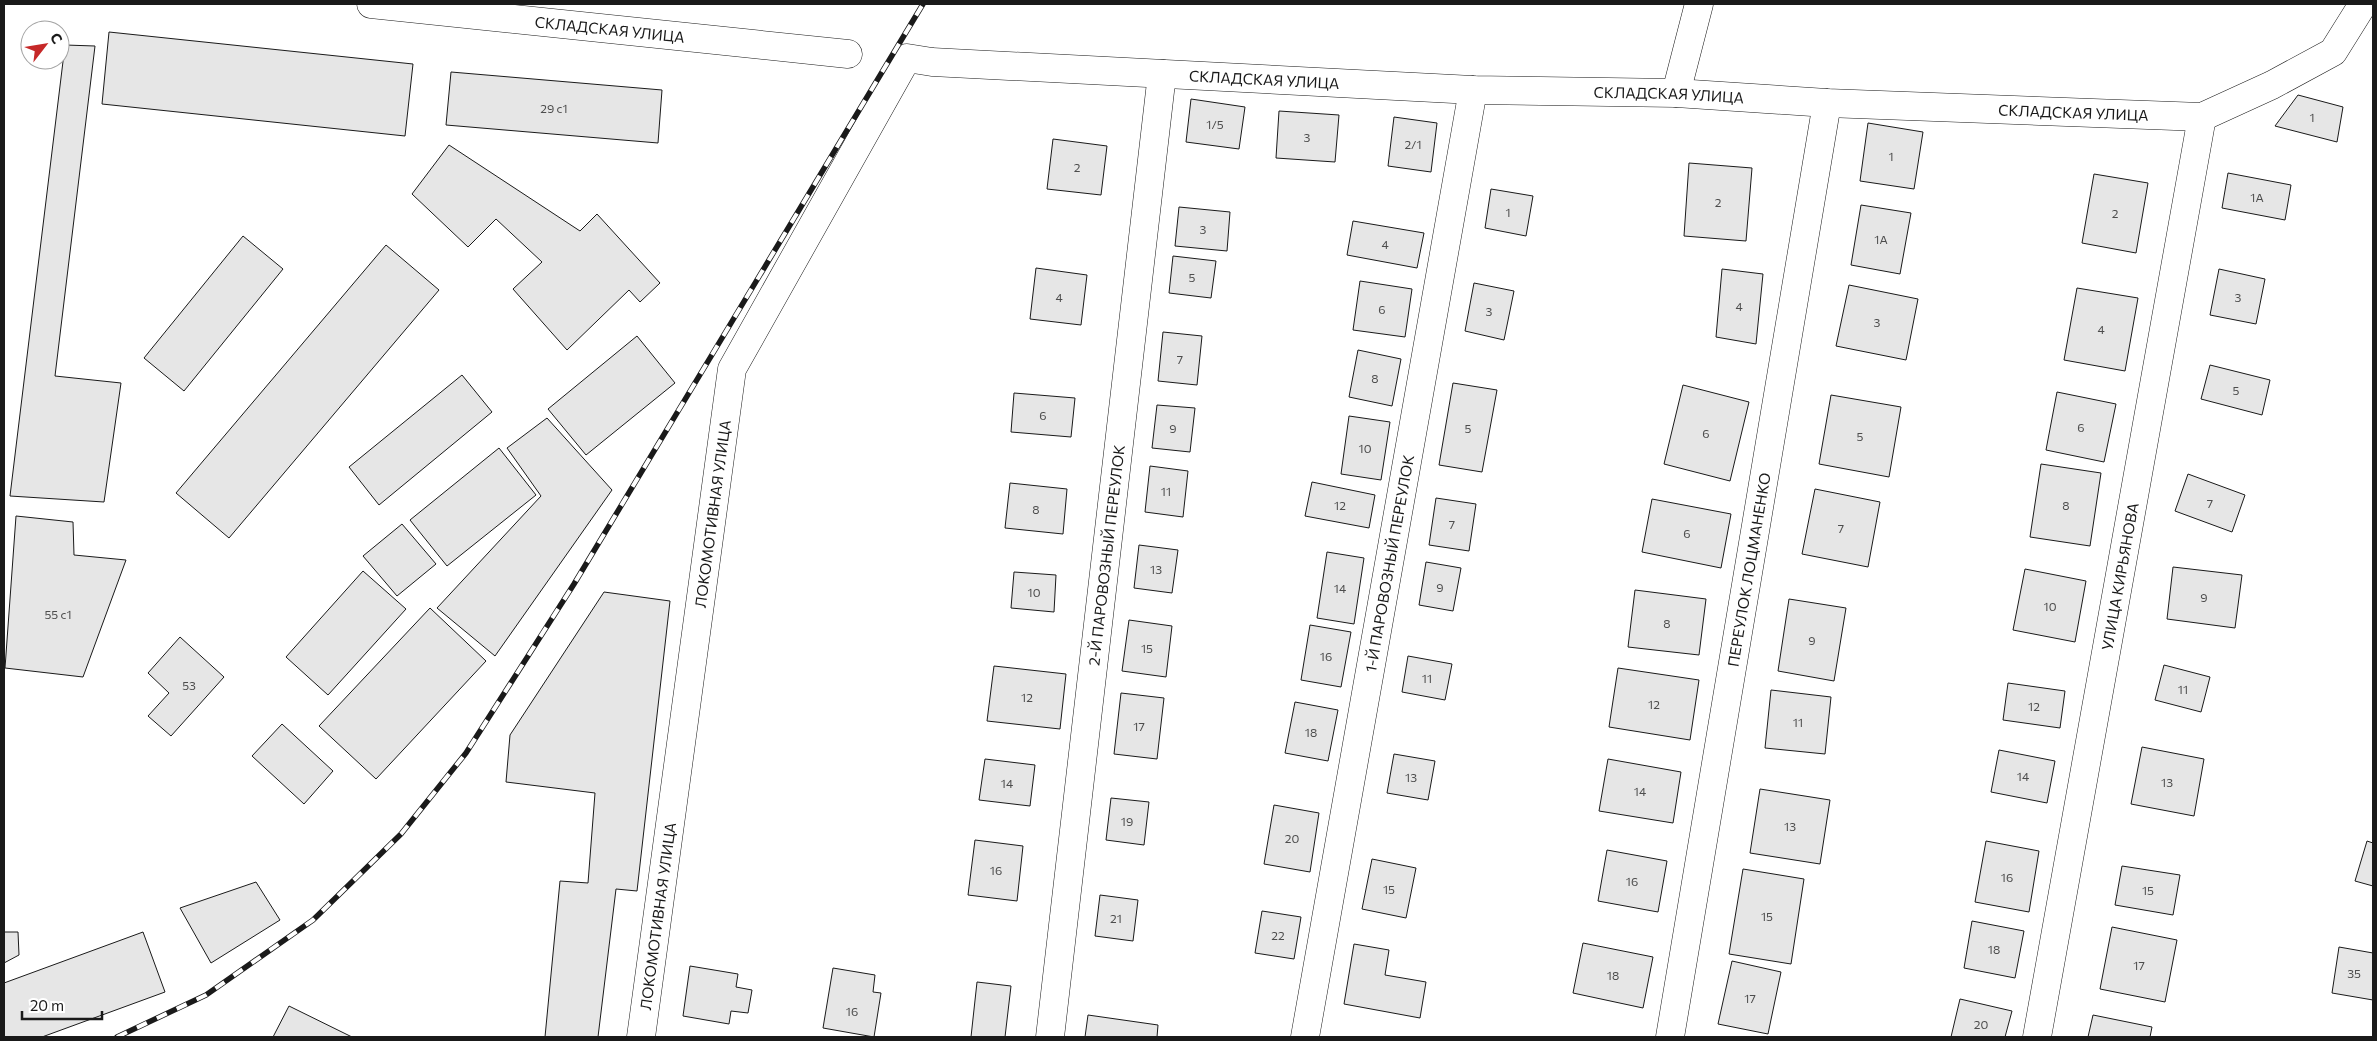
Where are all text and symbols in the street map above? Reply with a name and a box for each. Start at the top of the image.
street label: СКЛАДСКАЯ УЛИЦА [534,12,686,46]
north arrow [20,20,70,70]
text: С [47,30,66,47]
street label: СКЛАДСКАЯ УЛИЦА [1189,66,1340,92]
street label: СКЛАДСКАЯ УЛИЦА [1593,83,1745,106]
street label: СКЛАДСКАЯ УЛИЦА [1998,100,2149,124]
house number: 29 с1 [540,101,568,115]
house number: 1 [2309,110,2315,124]
house number: 1/5 [1206,117,1224,131]
house number: 3 [1304,130,1311,144]
house number: 2/1 [1404,137,1422,151]
house number: 1 [1888,149,1894,163]
house number: 2 [1074,160,1081,174]
house number: 1А [2250,190,2264,204]
house number: 2 [1715,195,1722,209]
house number: 1 [1505,205,1511,219]
house number: 2 [2112,206,2119,220]
house number: 3 [1200,222,1207,236]
house number: 1А [1874,232,1888,246]
house number: 4 [1381,237,1389,251]
house number: 5 [1189,270,1196,284]
house number: 4 [1055,290,1063,304]
house number: 3 [2235,290,2242,304]
house number: 4 [1735,299,1743,313]
house number: 6 [1378,302,1386,316]
house number: 3 [1486,304,1493,318]
house number: 3 [1874,315,1881,329]
house number: 4 [2097,322,2105,336]
house number: 7 [1177,352,1183,366]
house number: 8 [1371,371,1379,385]
house number: 5 [2233,383,2240,397]
house number: 6 [1039,408,1047,422]
street label: ЛОКОМОТИВНАЯ УЛИЦА [691,419,734,609]
house number: 6 [2077,420,2085,434]
house number: 9 [1169,421,1177,435]
house number: 5 [1465,421,1472,435]
house number: 6 [1702,426,1710,440]
house number: 5 [1857,429,1864,443]
house number: 10 [1359,441,1372,455]
street label: 2-Й ПАРОВОЗНЫЙ ПЕРЕУЛОК [1084,444,1128,667]
street label: 1-Й ПАРОВОЗНЫЙ ПЕРЕУЛОК [1361,453,1417,673]
street label: ПЕРЕУЛОК ЛОЦМАНЕНКО [1723,471,1774,668]
house number: 11 [1161,484,1171,498]
house number: 7 [2207,496,2213,510]
house number: 12 [1334,498,1346,512]
house number: 8 [2062,498,2070,512]
street label: УЛИЦА КИРЬЯНОВА [2098,501,2142,652]
house number: 8 [1032,502,1040,516]
house number: 7 [1449,517,1455,531]
house number: 7 [1838,521,1844,535]
house number: 6 [1683,526,1691,540]
house number: 13 [1150,562,1162,576]
house number: 9 [1436,580,1444,594]
house number: 14 [1334,581,1346,595]
house number: 10 [1028,585,1041,599]
house number: 9 [2200,590,2208,604]
house number: 10 [2044,599,2057,613]
house number: 55 с1 [44,607,72,621]
house number: 8 [1663,616,1671,630]
house number: 9 [1808,633,1816,647]
house number: 15 [1141,641,1153,655]
house number: 16 [1320,649,1332,663]
house number: 11 [1422,671,1432,685]
house number: 53 [182,678,196,692]
house number: 11 [2178,682,2188,696]
house number: 12 [1021,690,1033,704]
house number: 12 [1648,697,1660,711]
house number: 12 [2028,699,2040,713]
house number: 11 [1793,715,1803,729]
house number: 17 [1133,719,1145,733]
house number: 18 [1305,725,1317,739]
house number: 14 [2017,769,2029,783]
house number: 13 [1405,770,1417,784]
house number: 13 [2161,775,2173,789]
house number: 14 [1001,776,1013,790]
house number: 14 [1634,784,1646,798]
house number: 19 [1121,814,1133,828]
house number: 13 [1784,819,1796,833]
street label: ЛОКОМОТИВНАЯ УЛИЦА [636,821,679,1011]
house number: 20 [1285,831,1299,845]
house number: 16 [990,863,1002,877]
house number: 16 [2001,870,2013,884]
house number: 16 [1626,874,1638,888]
house number: 15 [1383,882,1395,896]
house number: 15 [2142,883,2154,897]
house number: 15 [1761,909,1773,923]
house number: 21 [1110,911,1122,925]
house number: 22 [1271,928,1285,942]
house number: 18 [1988,942,2000,956]
house number: 17 [2133,958,2145,972]
house number: 35 [2347,966,2361,980]
house number: 18 [1607,968,1619,982]
scale bar [22,988,102,1020]
house number: 17 [1744,991,1756,1005]
text: 20 m [30,996,64,1014]
house number: 16 [846,1004,858,1018]
house number: 20 [1974,1017,1988,1031]

